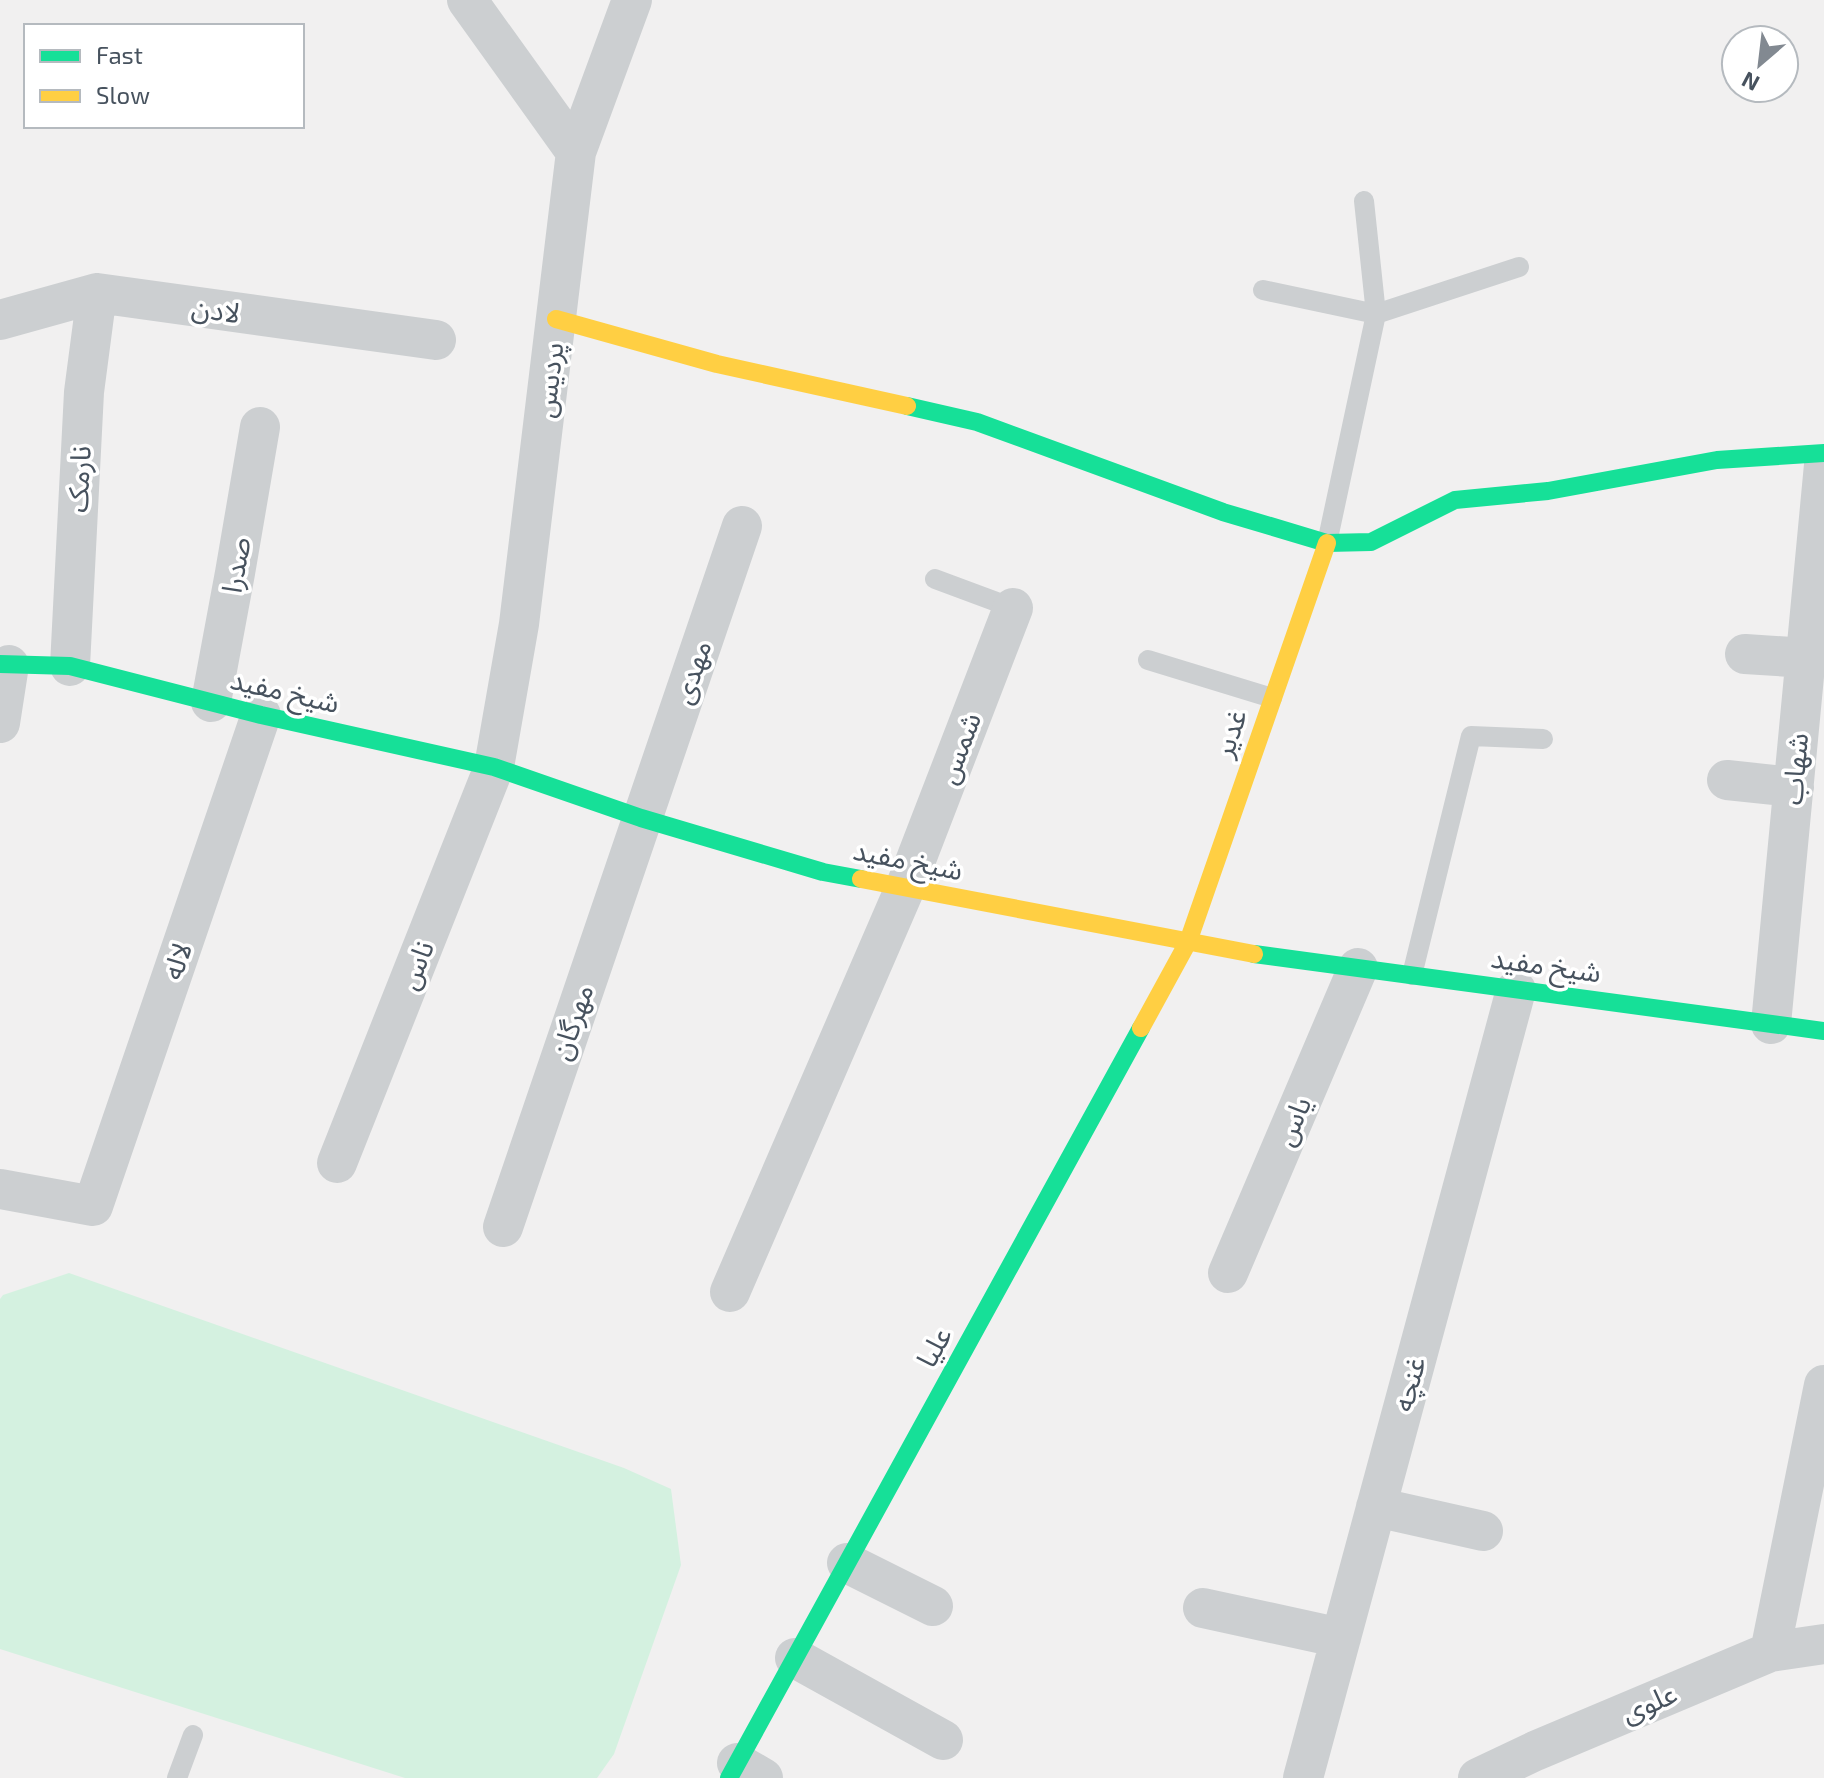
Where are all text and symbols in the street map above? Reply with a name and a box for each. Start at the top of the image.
legend [24,24,304,128]
north arrow [1720,24,1800,104]
text: Fast [96,40,143,69]
text: N [1737,67,1763,98]
text: Slow [96,80,150,109]
street label: لادن [190,289,243,329]
street label: پردیس [527,340,572,420]
street label: نارمک [59,445,98,513]
street label: صدرا [213,534,258,596]
street label: مهدی [664,635,718,708]
street label: شیخ مفید [226,661,343,724]
street label: غدیر [1205,704,1254,762]
street label: شمس [929,707,988,788]
street label: شهاب [1774,732,1814,806]
street label: شیخ مفید [850,832,966,891]
street label: ناس [390,935,441,994]
street label: لاله [154,938,198,984]
street label: شیخ مفید [1488,939,1603,994]
street label: مهرگان [542,979,601,1064]
street label: یاس [1267,1091,1318,1151]
street label: علیا [908,1320,958,1373]
street label: غنچه [1384,1353,1434,1415]
street label: علوی [1616,1675,1682,1730]

